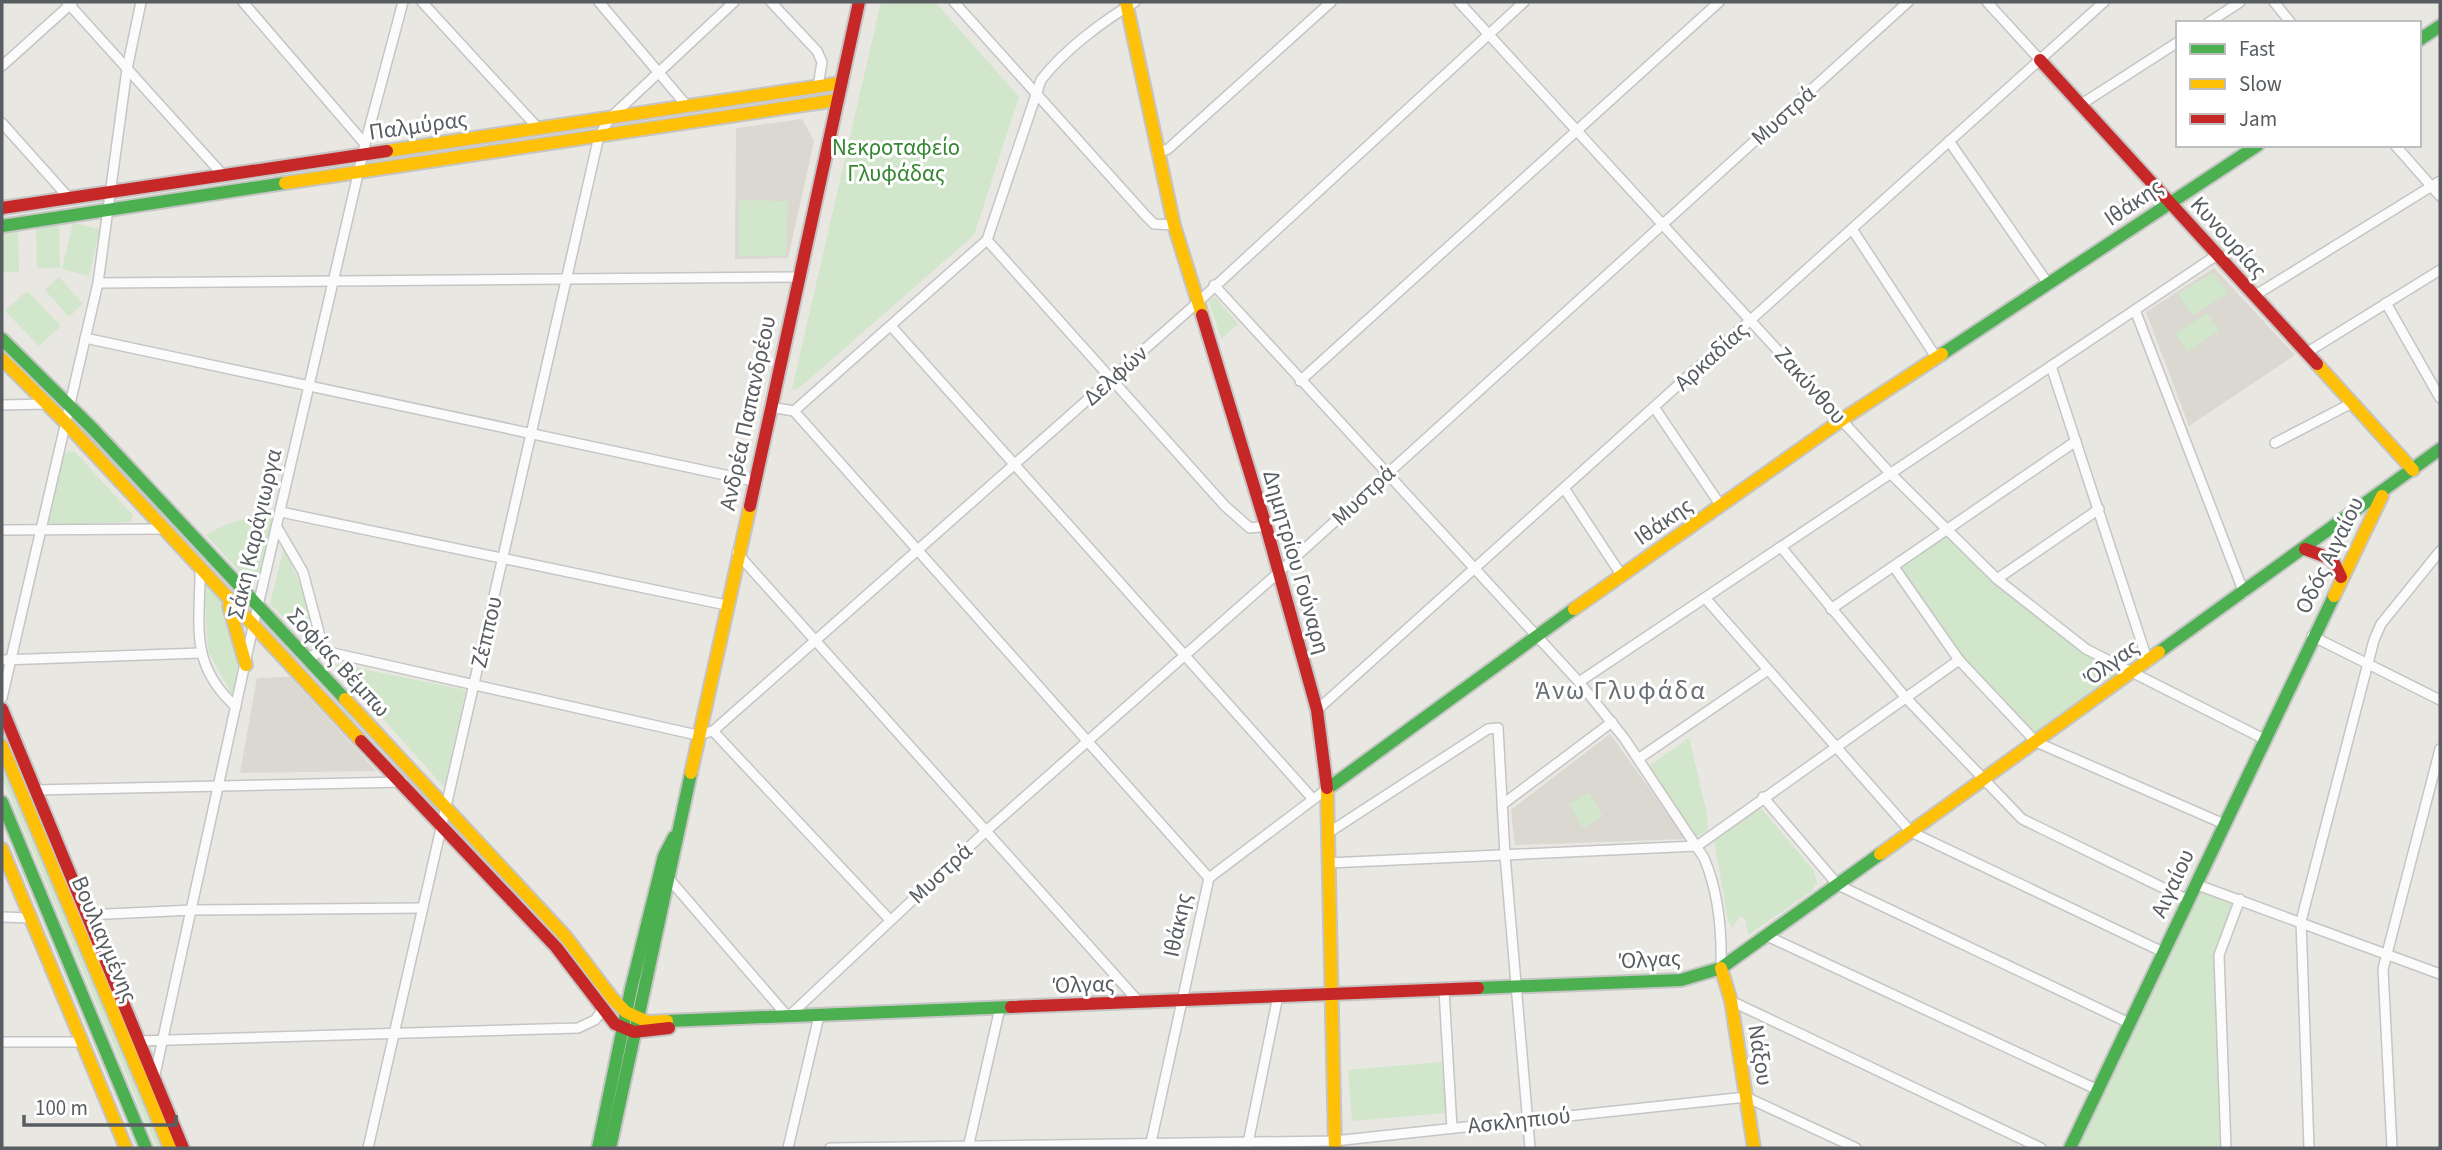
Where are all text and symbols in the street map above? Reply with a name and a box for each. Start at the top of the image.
legend [2176,21,2421,147]
text: Fast [2239,34,2275,64]
text: Slow [2239,69,2282,99]
street label: Μυστρά [1744,77,1823,153]
street label: Παλμύρας [367,102,470,149]
text: Jam [2239,104,2277,134]
park label: Νεκροταφείο Γλυφάδας [832,131,960,190]
street label: Ιθάκης [2097,171,2169,234]
street label: Κυνουρίας [2183,189,2275,286]
street label: Ανδρέα Παπανδρέου [711,313,784,513]
street label: Αρκαδίας [1667,314,1756,399]
street label: Δελφών [1076,337,1155,413]
street label: Ζακύνθου [1767,339,1855,431]
street label: Σάκη Καράγιωργα [219,446,290,623]
street label: Μυστρά [1324,457,1403,534]
street label: Δημητρίου Γούναρη [1254,466,1339,658]
street label: Ιθάκης [1627,489,1699,553]
street label: Οδóς Αιγαίου [2287,491,2372,620]
street label: Ζέππου [462,593,511,671]
street label: Σοφίας Βέμπω [279,600,398,724]
street label: Όλγας [2076,631,2146,694]
district label: Άνω Γλυφάδα [1535,672,1707,709]
street label: Μυστρά [901,835,980,912]
street label: Αιγαίου [2142,843,2203,923]
street label: Βουλιαγμένης [63,871,146,1008]
street label: Ιθάκης [1155,890,1200,960]
street label: Όλγας [1618,941,1682,978]
street label: Όλγας [1052,967,1115,1002]
street label: Νάξου [1739,1022,1782,1088]
scale bar [24,1084,177,1128]
text: 100 m [35,1093,88,1123]
street label: Ασκληπιού [1466,1099,1572,1142]

